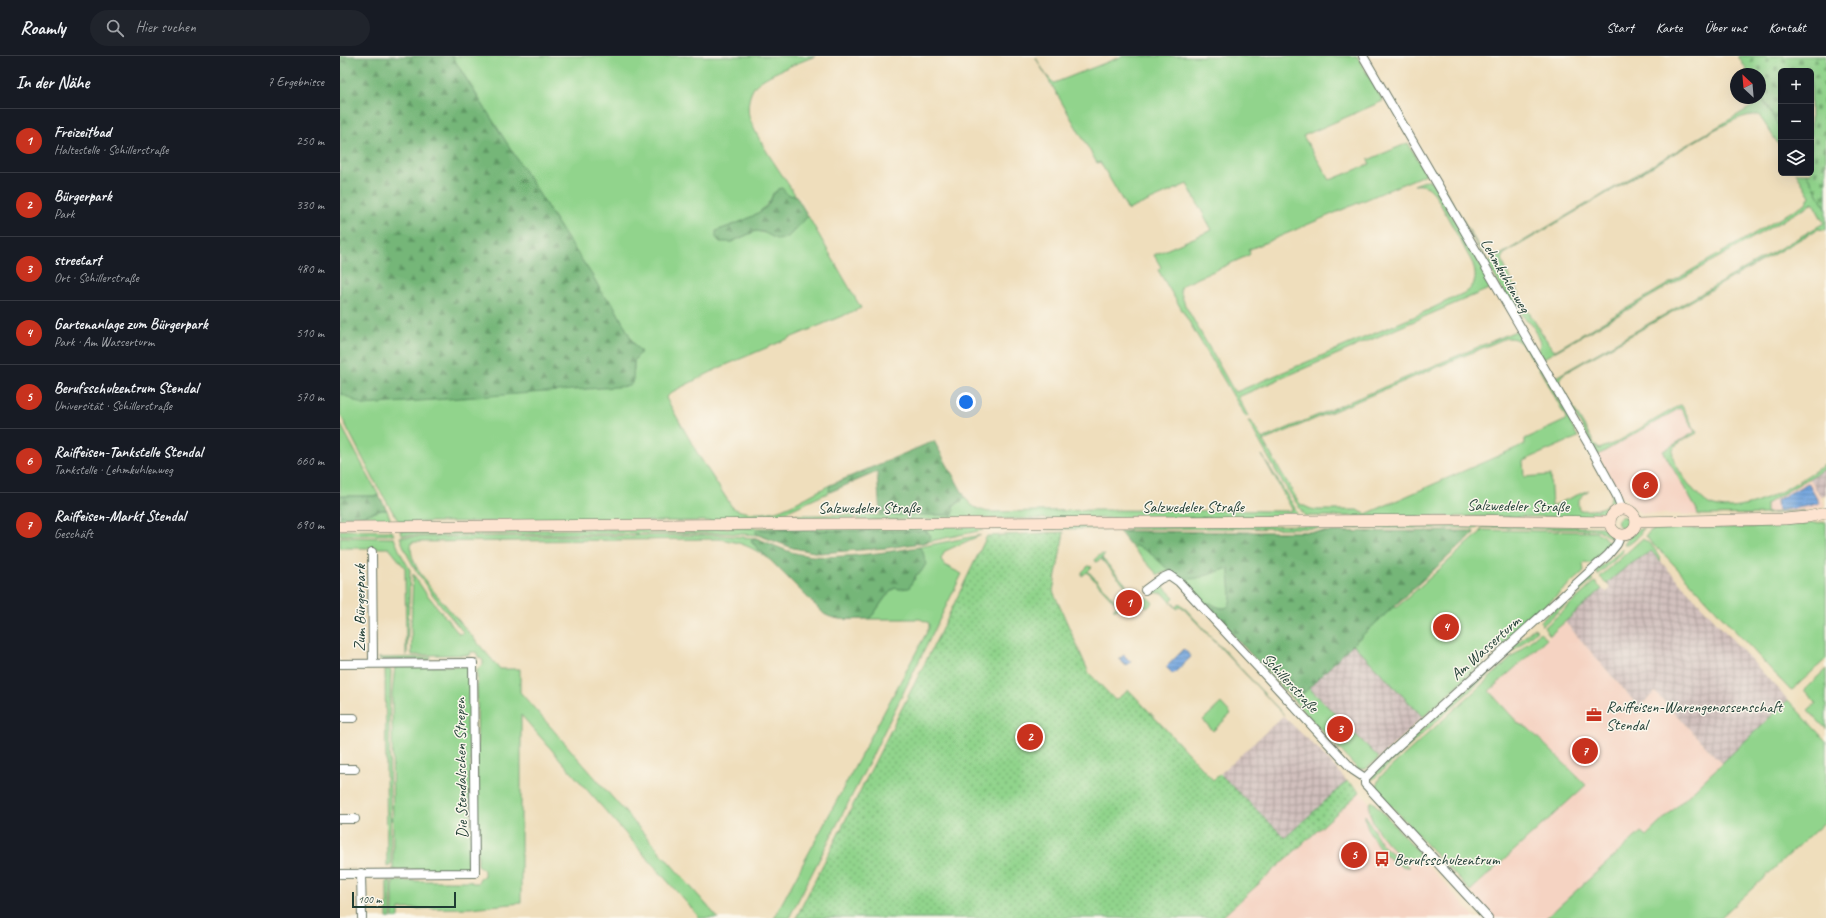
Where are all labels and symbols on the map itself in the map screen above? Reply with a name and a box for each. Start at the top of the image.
north arrow [1730,68,1766,104]
street label: Lehmkuhlenweg [1476,235,1535,317]
your location [956,392,976,412]
pin: 6 [1632,470,1658,500]
street label: Salzwedeler Straße [1467,495,1571,517]
street label: Salzwedeler Straße [1142,497,1246,517]
street label: Salzwedeler Straße [818,498,922,518]
street label: Zum Bürgerpark [350,563,370,652]
pin: 1 [1116,588,1142,618]
street label: Am Wasserturm [1447,610,1526,684]
pin: 4 [1433,612,1459,642]
street label: Schillerstraße [1258,649,1324,718]
street label: Die Stendalschen Strepen [450,697,472,838]
place label: Raiffeisen-Warengenossenschaft Stendal [1606,697,1784,735]
office icon: Raiffeisen-Warengenossenschaft Stendal [1585,706,1603,724]
pin: 3 [1327,714,1353,744]
pin: 2 [1017,722,1043,752]
pin: 7 [1572,736,1598,766]
pin: 5 [1341,840,1367,870]
bus stop icon: Berufsschulzentrum [1373,850,1391,868]
place label: Berufsschulzentrum [1394,850,1501,870]
scale bar [352,890,456,909]

